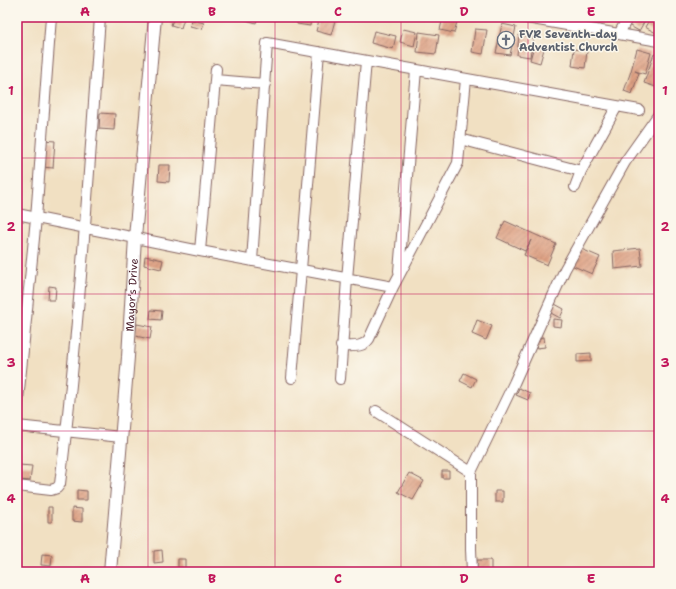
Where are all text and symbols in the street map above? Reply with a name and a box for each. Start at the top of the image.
text: A [80,3,90,20]
text: B [208,3,216,20]
text: C [334,3,342,20]
text: D [459,3,469,20]
text: E [587,3,596,20]
place label: FVR Seventh-day Adventist Church [519,27,618,55]
church icon: FVR Seventh-day Adventist Church [496,30,516,50]
text: 1 [8,82,14,99]
text: 1 [662,82,668,99]
text: 2 [6,218,16,235]
text: 2 [660,218,670,235]
street label: Mayor's Drive [122,258,141,332]
text: 3 [6,354,16,371]
text: 3 [660,354,670,371]
text: 4 [6,490,16,507]
text: 4 [660,490,670,507]
text: A [80,570,90,587]
text: B [208,570,216,587]
text: C [334,570,342,587]
text: D [459,570,469,587]
text: E [587,570,596,587]

